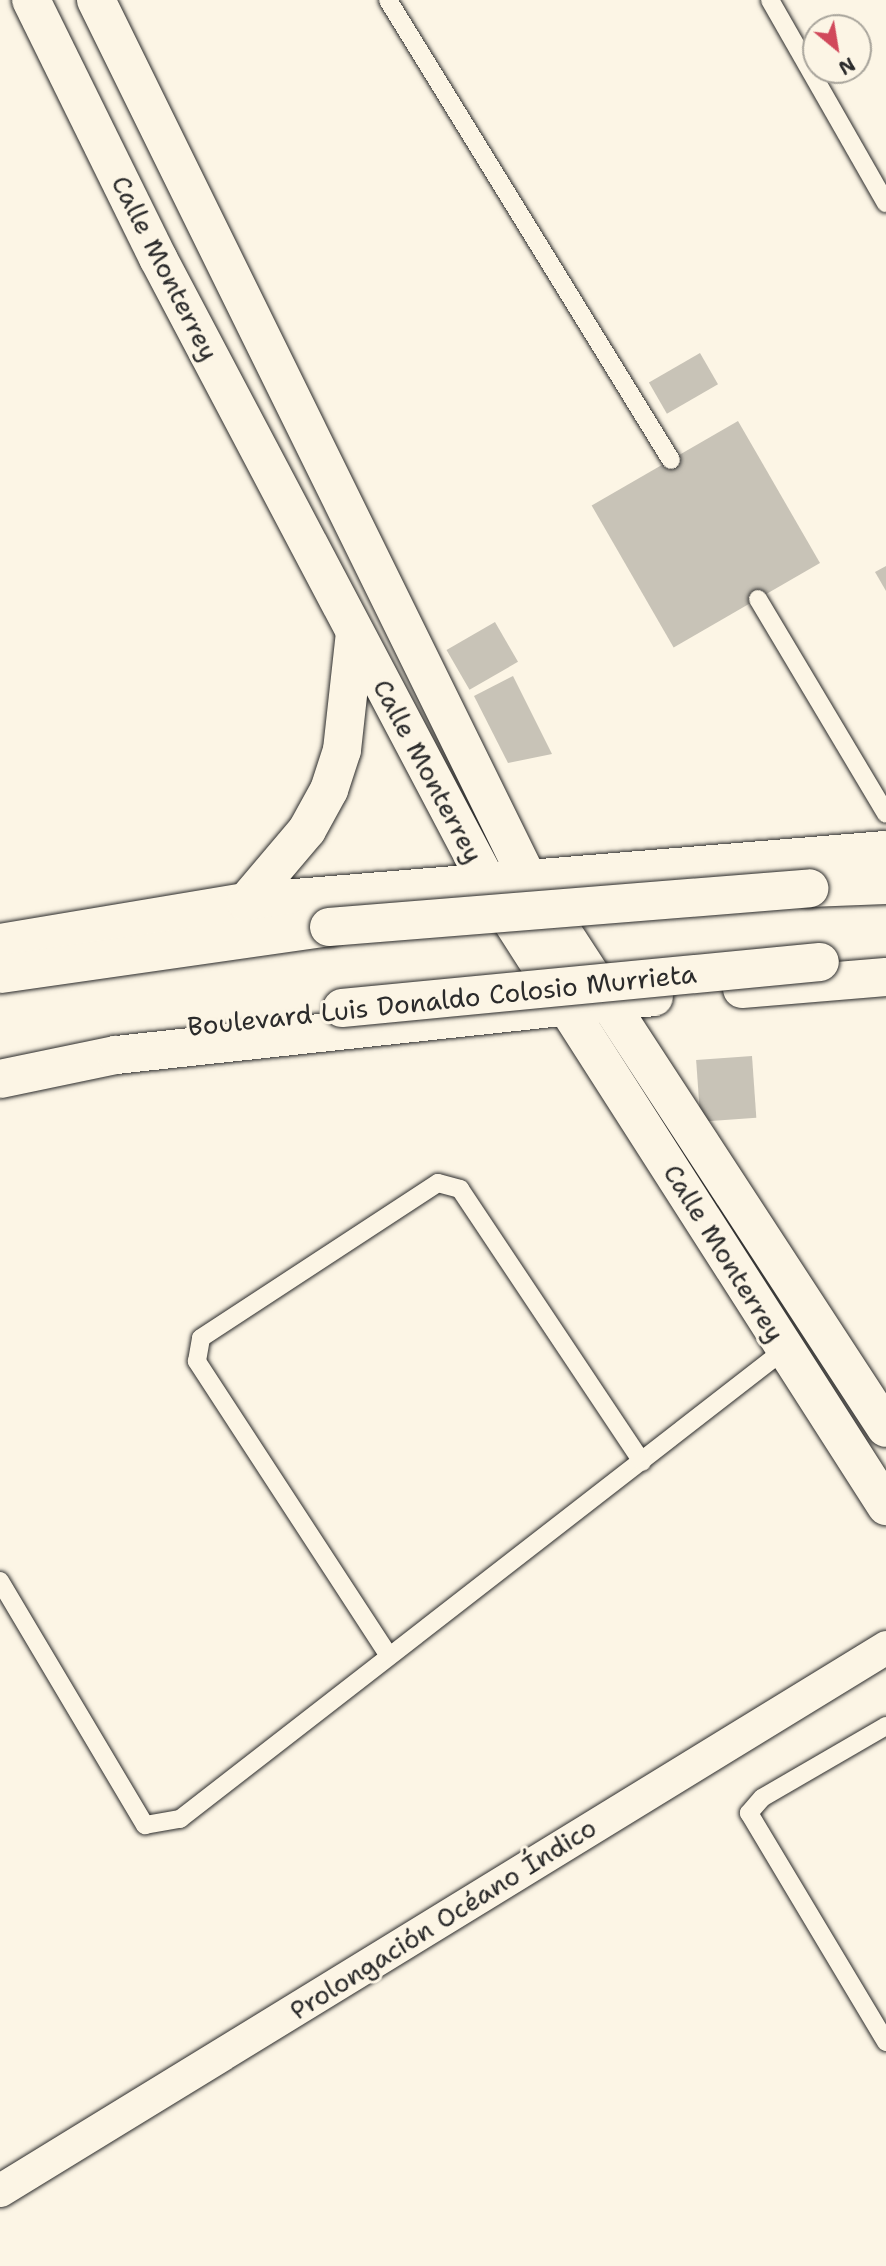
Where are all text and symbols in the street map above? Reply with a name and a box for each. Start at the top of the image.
north arrow [802,14,872,84]
text: N [834,51,860,80]
street label: Calle Monterrey [105,170,225,366]
street label: Calle Monterrey [366,674,490,868]
street label: Boulevard Luis Donaldo Colosio Murrieta [186,958,698,1042]
street label: Calle Monterrey [657,1158,791,1348]
street label: Prolongación Océano Índico [284,1812,602,2026]

